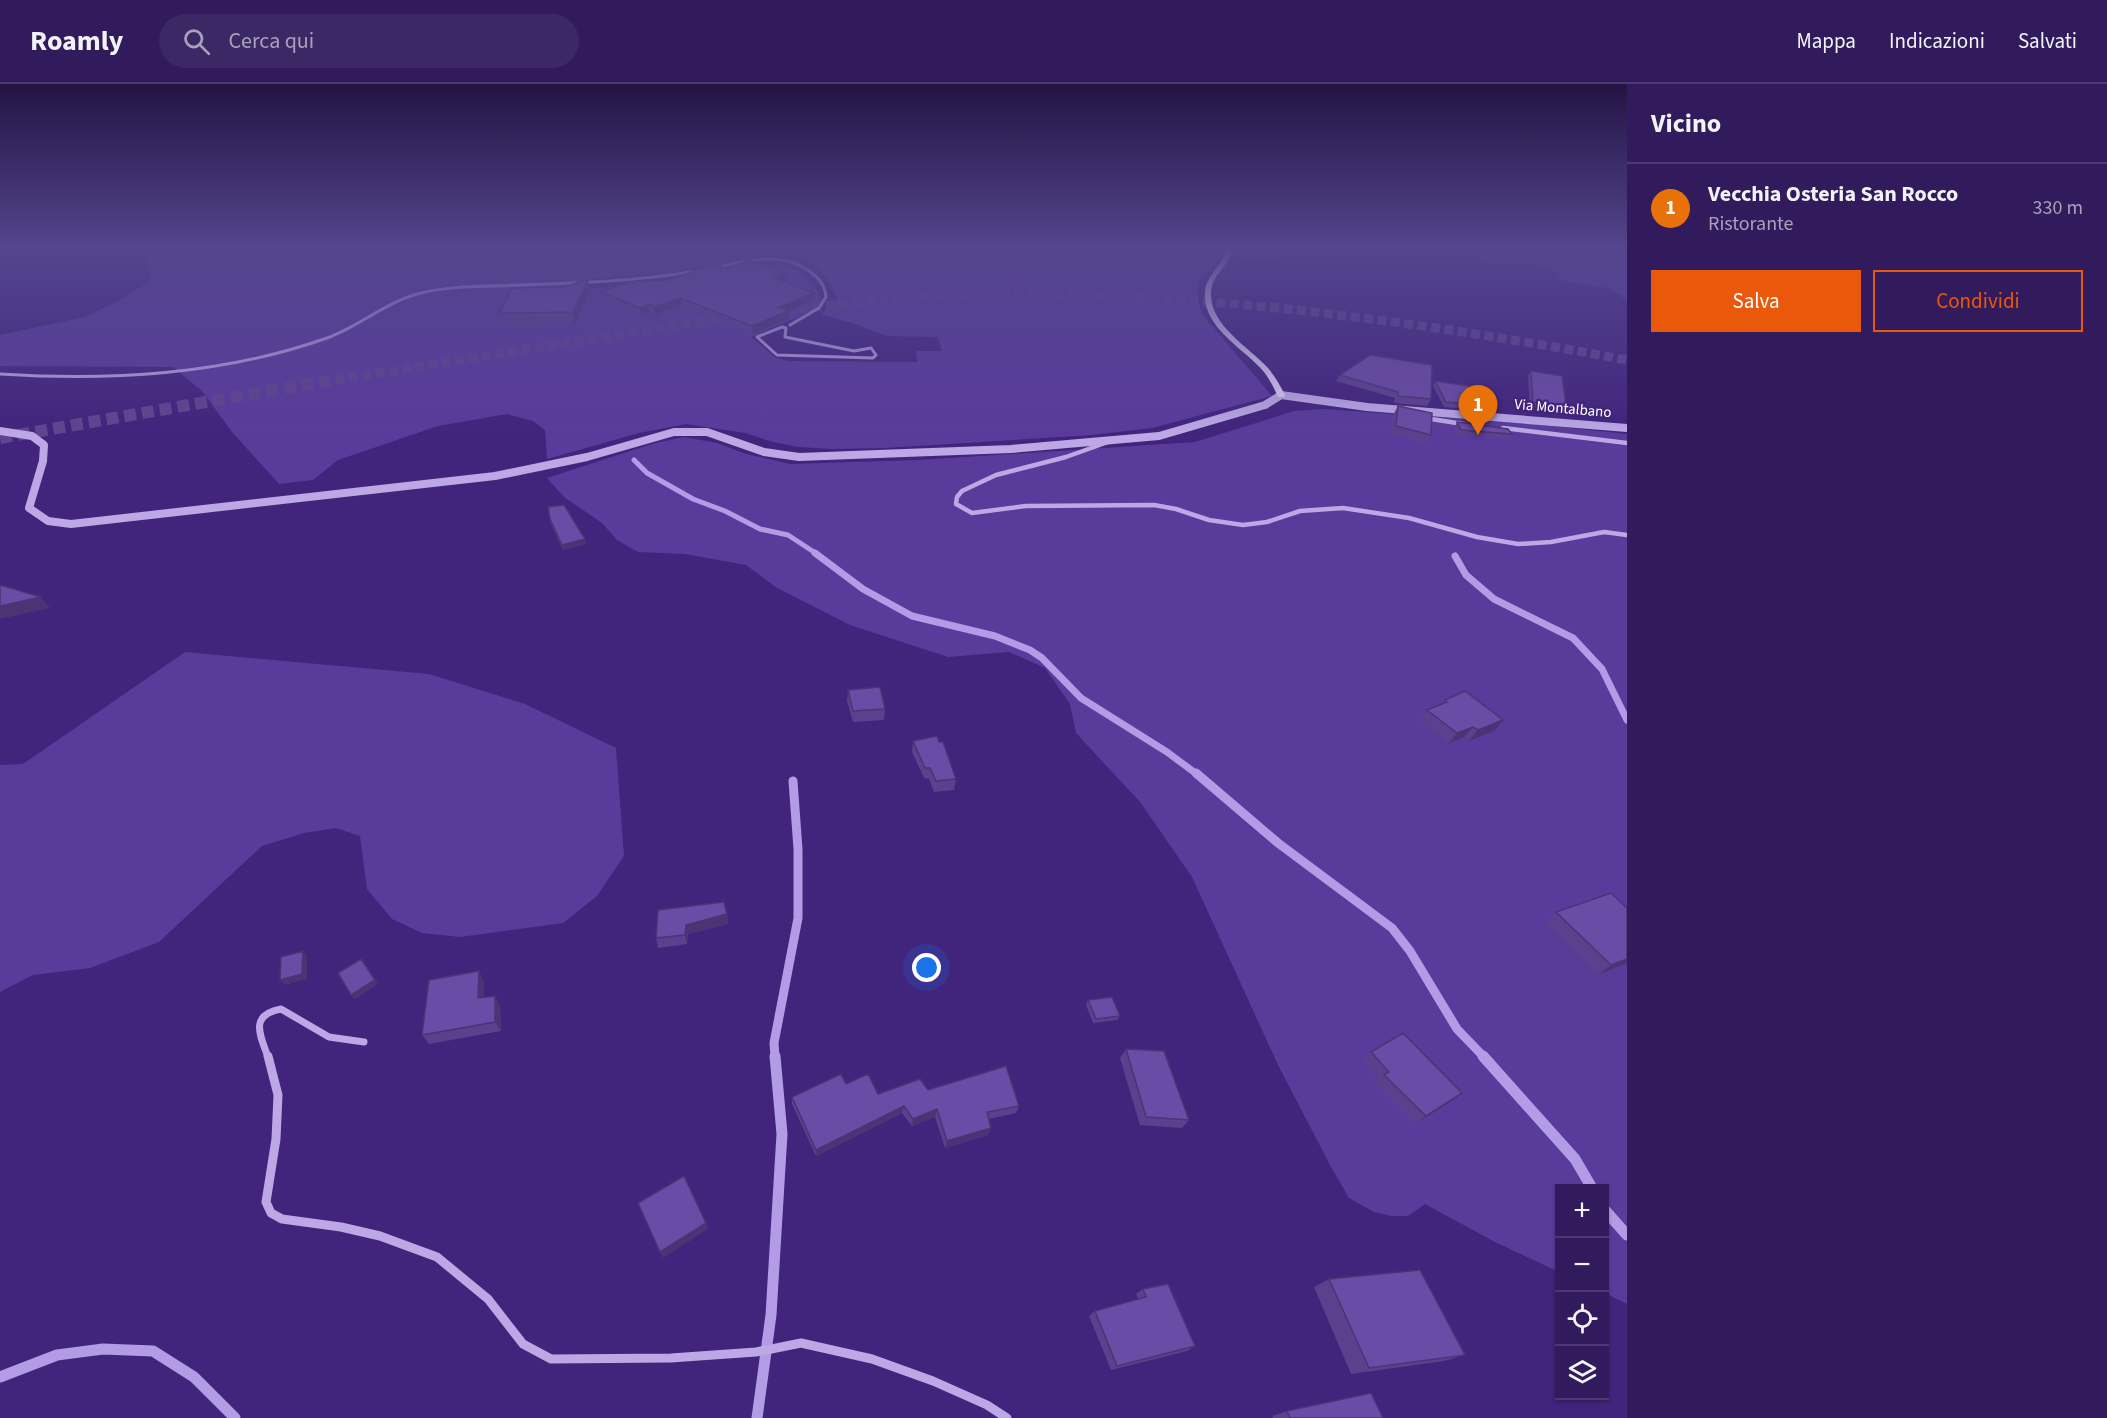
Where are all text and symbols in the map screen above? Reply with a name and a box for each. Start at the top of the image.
search box [159,14,579,68]
text: Roamly [30,21,123,61]
icon: search [180,25,213,58]
text: Cerca qui [228,25,314,57]
text: Mappa [1797,26,1856,56]
text: Indicazioni [1889,26,1985,56]
text: Salvati [2018,26,2077,56]
text: Vicino [1651,105,1721,142]
text: Vecchia Osteria San Rocco [1708,178,1958,210]
text: 1 [1665,194,1676,222]
text: 330 m [2033,194,2083,222]
text: Ristorante [1708,210,1794,238]
button: Salva [1651,270,1861,332]
button: Condividi [1873,270,2083,332]
pin: 1 [1458,386,1498,435]
street label: Via Montalbano [1514,394,1612,423]
your location [912,953,941,982]
map controls [1555,1184,1609,1400]
button: + [1555,1184,1609,1238]
button: − [1555,1238,1609,1292]
button: locate [1555,1292,1609,1346]
button: layers [1555,1346,1609,1400]

